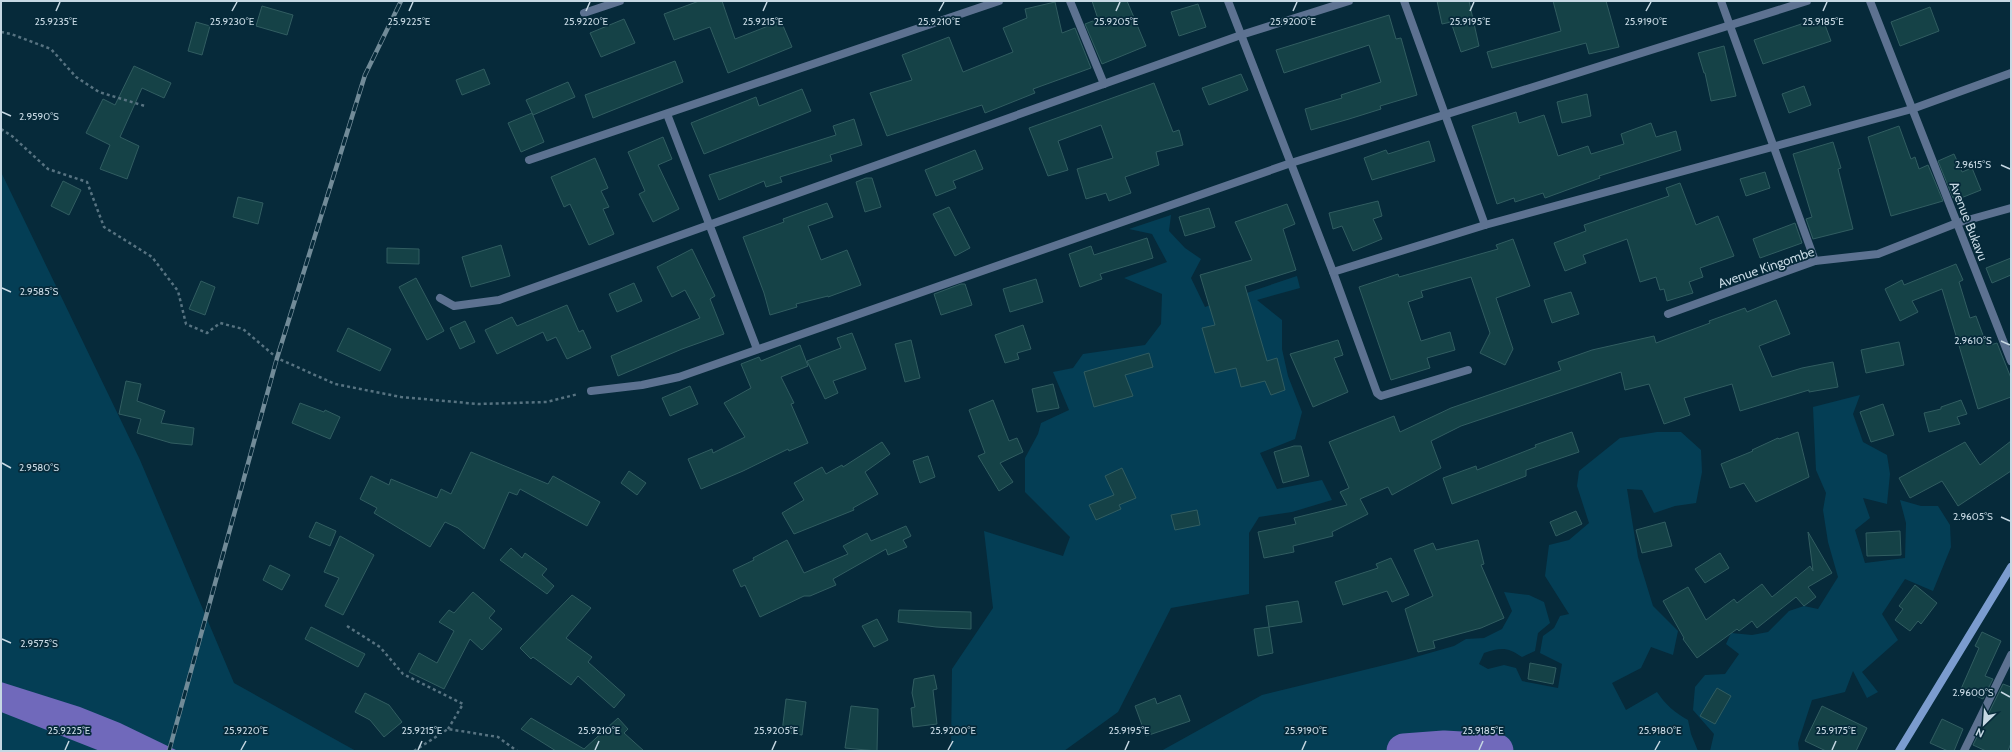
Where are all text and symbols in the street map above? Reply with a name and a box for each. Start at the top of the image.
text: 25.9235°E [35,15,78,28]
text: 25.9230°E [210,15,255,28]
text: 25.9225°E [388,15,431,28]
text: 25.9220°E [564,15,609,28]
text: 25.9215°E [743,15,784,28]
text: 25.9210°E [918,15,961,28]
text: 25.9205°E [1094,15,1139,28]
text: 25.9200°E [1270,15,1316,28]
text: 25.9195°E [1449,15,1491,28]
text: 25.9190°E [1625,15,1668,28]
text: 25.9185°E [1802,15,1844,28]
text: 2.9590°S [19,110,59,123]
text: 2.9615°S [1955,158,1991,171]
street label: Avenue Bukavu [1947,179,1992,263]
street label: Avenue Kingombe [1716,243,1817,291]
text: 2.9585°S [20,285,58,298]
text: 2.9610°S [1954,334,1992,347]
text: 2.9580°S [19,461,59,474]
text: 2.9605°S [1953,510,1993,523]
text: 2.9575°S [20,637,58,650]
text: 2.9600°S [1952,686,1994,699]
north arrow [1964,704,2004,744]
text: 25.9225°E [48,724,91,737]
text: 25.9220°E [224,724,269,737]
text: 25.9215°E [402,724,443,737]
text: 25.9210°E [578,724,621,737]
text: 25.9205°E [754,724,799,737]
text: 25.9200°E [930,724,976,737]
text: 25.9195°E [1108,724,1150,737]
text: 25.9190°E [1285,724,1328,737]
text: 25.9185°E [1462,724,1504,737]
text: 25.9180°E [1638,724,1682,737]
text: 25.9175°E [1816,724,1857,737]
text: N [1973,725,1986,741]

